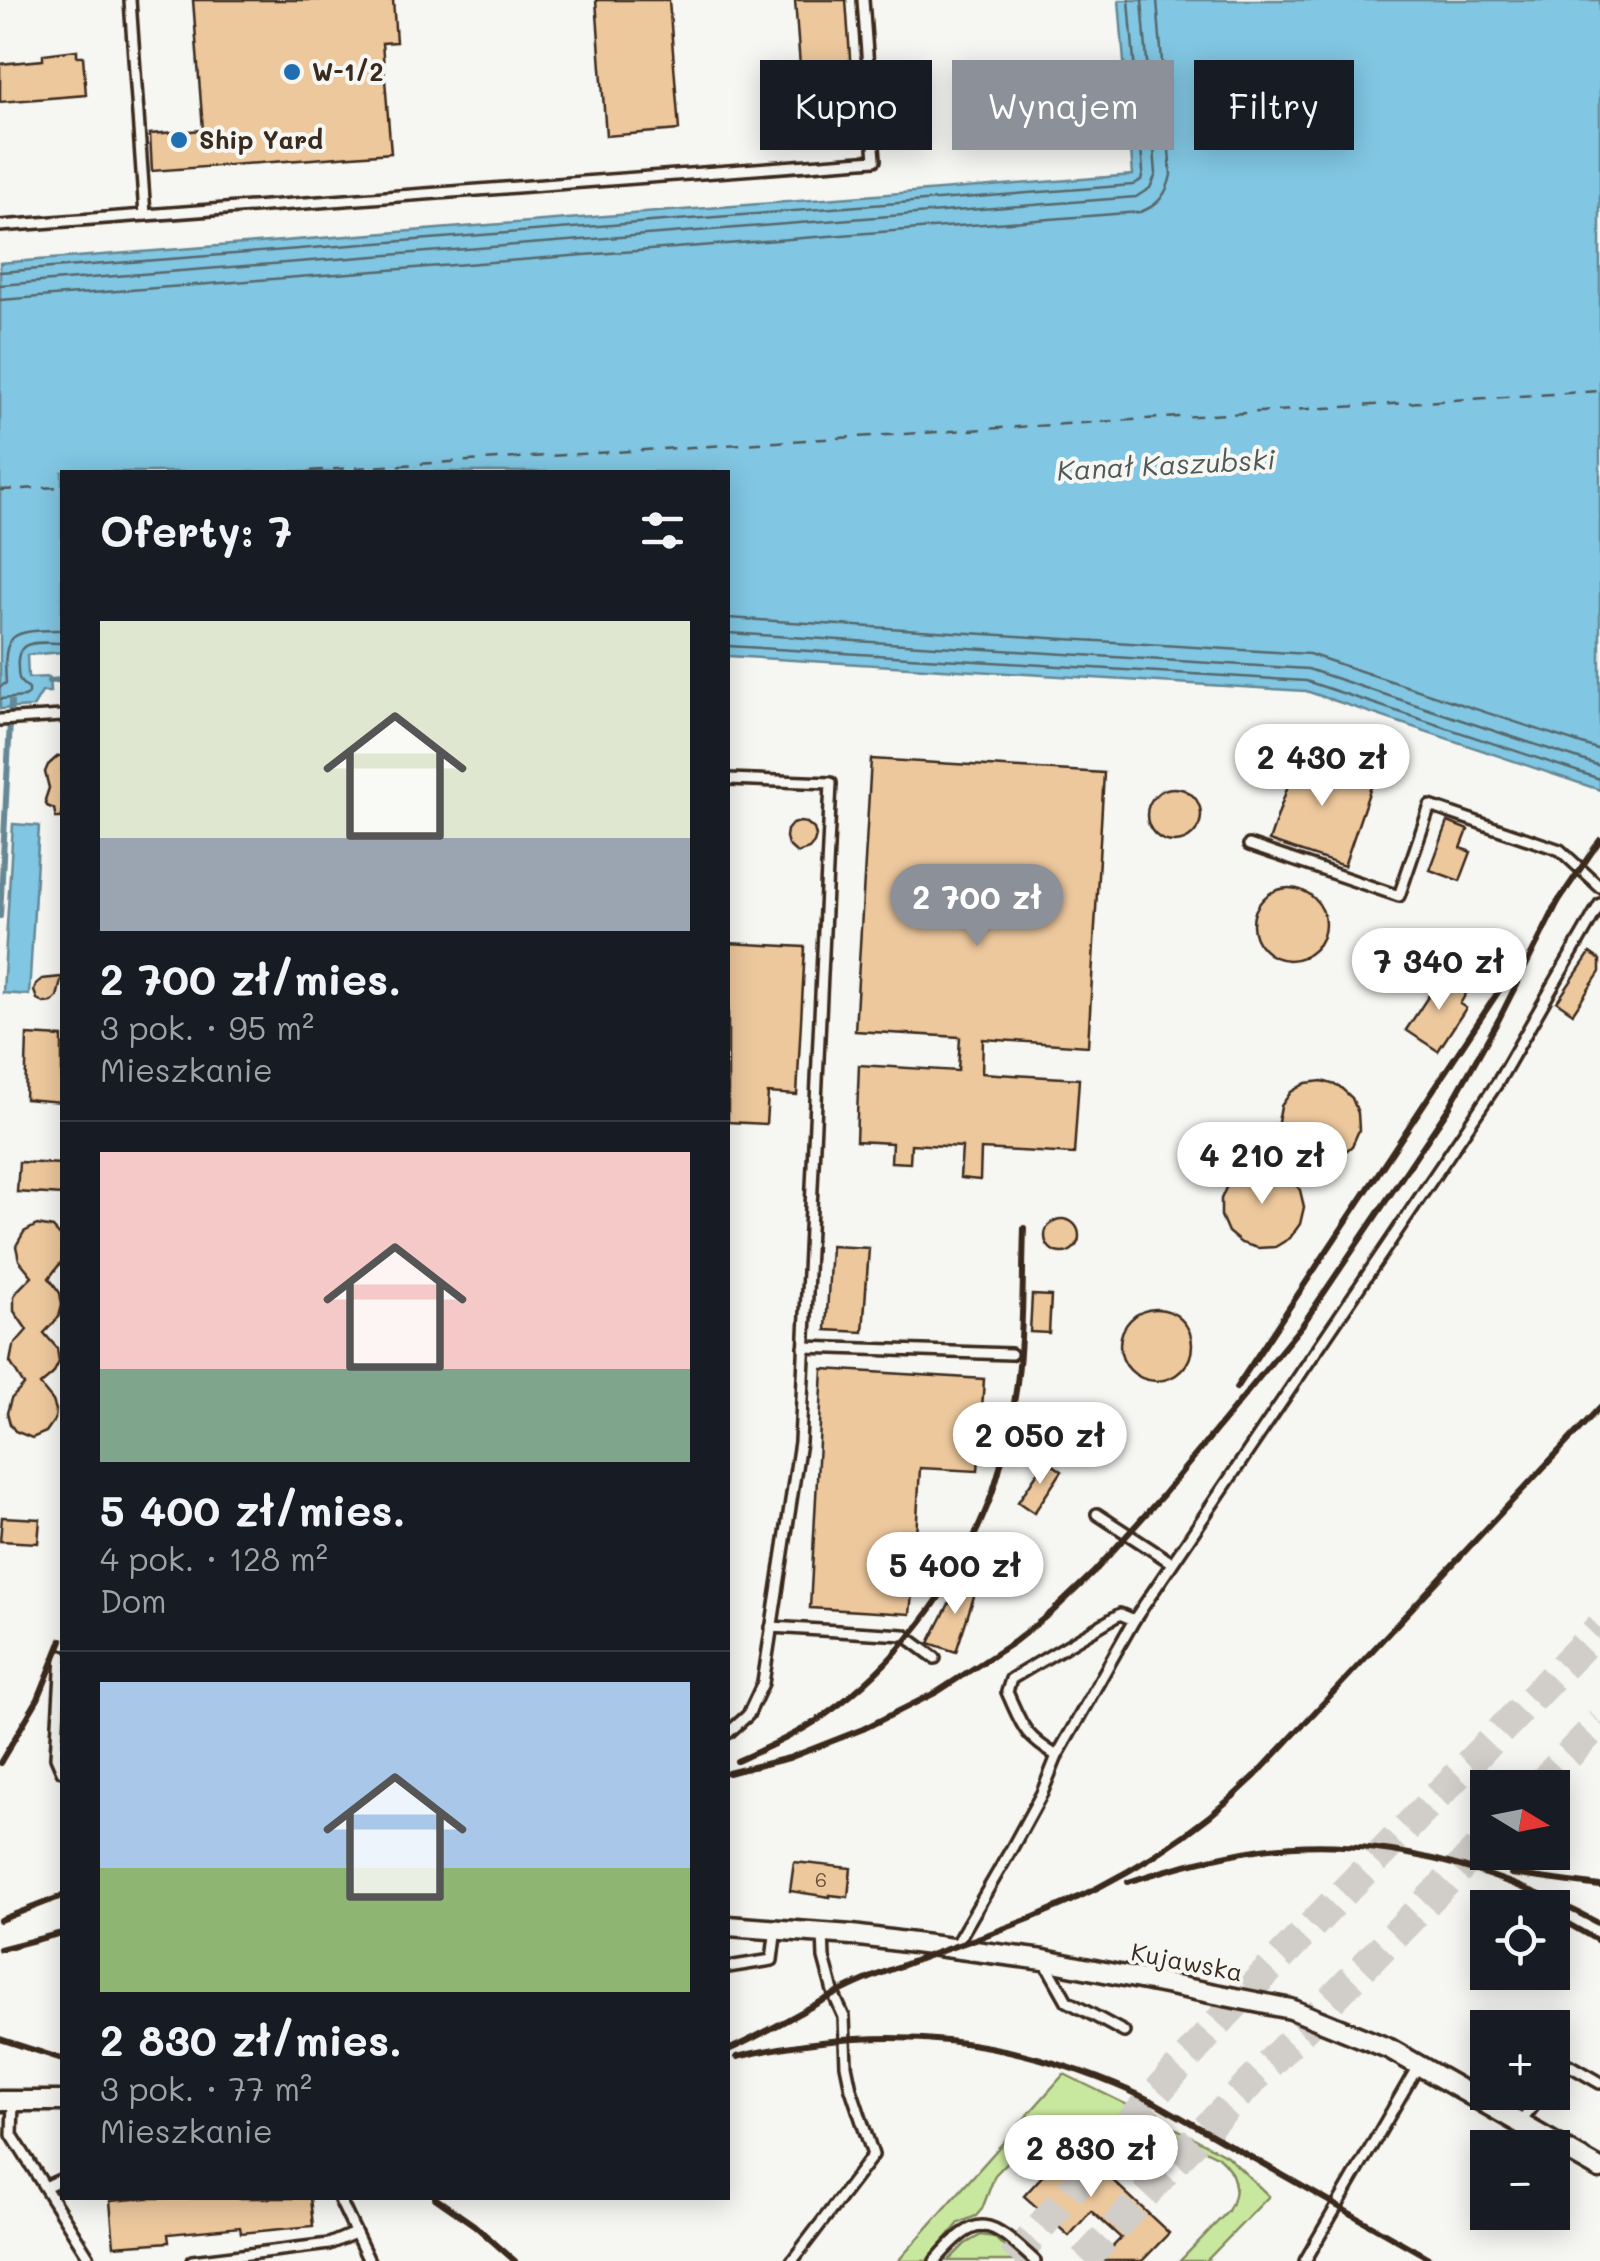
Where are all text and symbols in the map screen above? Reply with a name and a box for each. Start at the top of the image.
place label: W-1/2 [312,55,384,87]
chip: Kupno [760,60,932,150]
chip: Wynajem [952,60,1174,150]
chip: Filtry [1194,60,1354,150]
marker: W-1/2 [281,61,303,83]
place label: Ship Yard [199,123,323,155]
marker: Ship Yard [168,129,190,151]
water label: Kanał Kaszubski [1056,440,1277,488]
text: Oferty: 7 [100,503,292,558]
icon: filters [635,503,690,558]
icon: home [305,686,485,866]
pin: 2 430 zł [1219,724,1425,809]
text: 2 430 zł [1257,735,1387,777]
pin: 2 700 zł [874,864,1080,949]
text: 2 700 zł [912,875,1042,917]
pin: 7 340 zł [1336,928,1542,1013]
text: 7 340 zł [1374,939,1504,981]
text: 2 700 zł/mies. [100,951,401,1006]
text: 3 pok. · 95 m² [100,1006,314,1048]
text: Mieszkanie [100,1048,273,1090]
pin: 4 210 zł [1159,1122,1365,1207]
text: 4 210 zł [1199,1133,1325,1175]
icon: home [305,1217,485,1397]
pin: 2 050 zł [937,1402,1143,1487]
text: 2 050 zł [975,1413,1105,1455]
text: 5 400 zł/mies. [100,1482,405,1537]
pin: 5 400 zł [852,1532,1058,1617]
text: 4 pok. · 128 m² [100,1537,328,1579]
text: 5 400 zł [889,1543,1021,1585]
text: Dom [100,1579,166,1621]
icon: home [305,1747,485,1927]
north arrow [1470,1770,1570,1870]
map controls [1470,1770,1570,2230]
house number: 6 [815,1866,827,1892]
button: locate [1470,1890,1570,1990]
street label: Kujawska [1129,1935,1246,1988]
button: + [1470,2010,1570,2110]
text: 2 830 zł/mies. [100,2012,402,2067]
text: 3 pok. · 77 m² [100,2067,312,2109]
text: Mieszkanie [100,2109,273,2151]
pin: 2 830 zł [988,2115,1194,2200]
text: 2 830 zł [1026,2126,1156,2168]
button: − [1470,2130,1570,2230]

